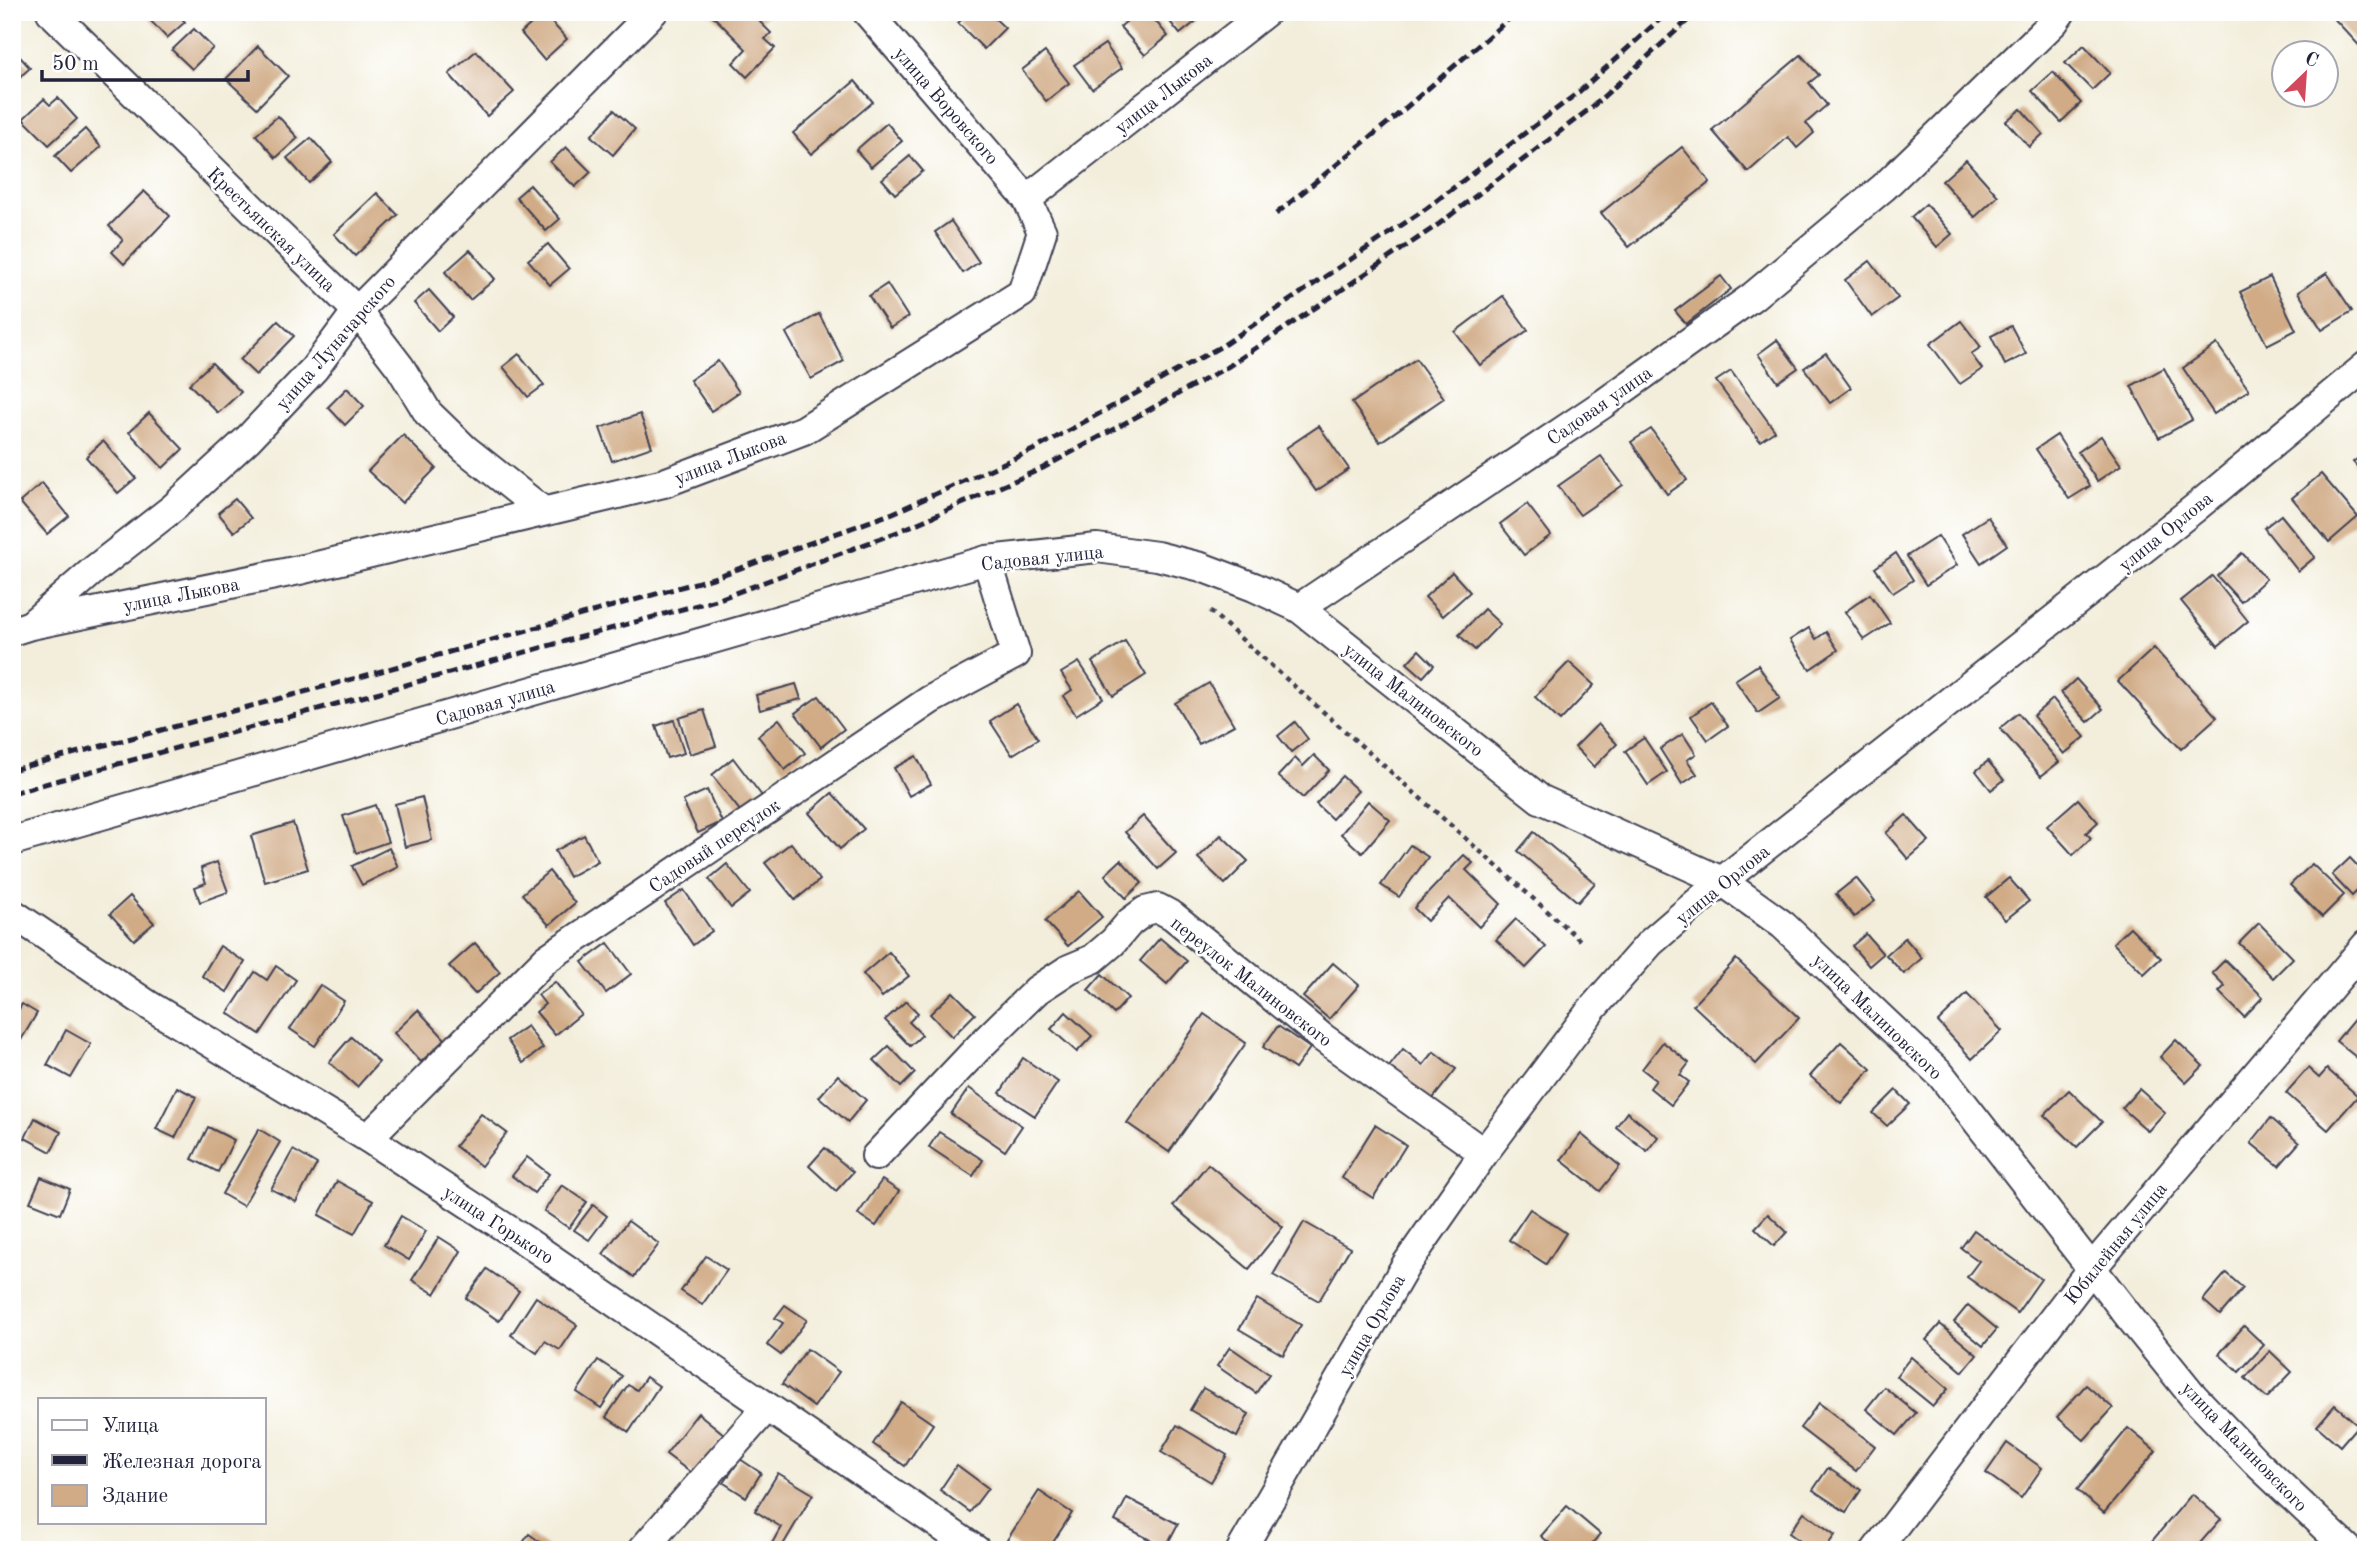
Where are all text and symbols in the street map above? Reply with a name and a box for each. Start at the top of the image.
scale bar [42,38,248,82]
north arrow [2270,38,2340,108]
street label: улица Воровского [889,44,1001,169]
text: С [2301,50,2321,72]
street label: улица Лыкова [1112,51,1217,139]
text: 50 m [52,54,99,75]
street label: Крестьянская улица [203,165,338,297]
street label: улица Луначарского [274,273,400,415]
street label: Садовая улица [1545,364,1657,450]
street label: улица Лыкова [673,429,790,489]
street label: улица Орлова [2116,489,2218,576]
street label: Садовая улица [980,544,1105,575]
street label: улица Лыкова [122,576,242,617]
street label: улица Малиновского [1339,641,1486,761]
street label: Садовая улица [434,678,558,731]
street label: Садовый переулок [647,796,785,898]
street label: улица Орлова [1673,842,1775,929]
street label: переулок Малиновского [1166,914,1335,1052]
street label: улица Малиновского [1808,951,1945,1084]
street label: Юбилейная улица [2062,1180,2172,1309]
street label: улица Горького [439,1183,556,1269]
street label: улица Орлова [1336,1271,1410,1381]
street label: улица Малиновского [2177,1379,2310,1516]
legend [38,1398,266,1524]
text: Улица [102,1416,159,1437]
text: Железная дорога [102,1452,262,1473]
text: Здание [102,1486,168,1507]

